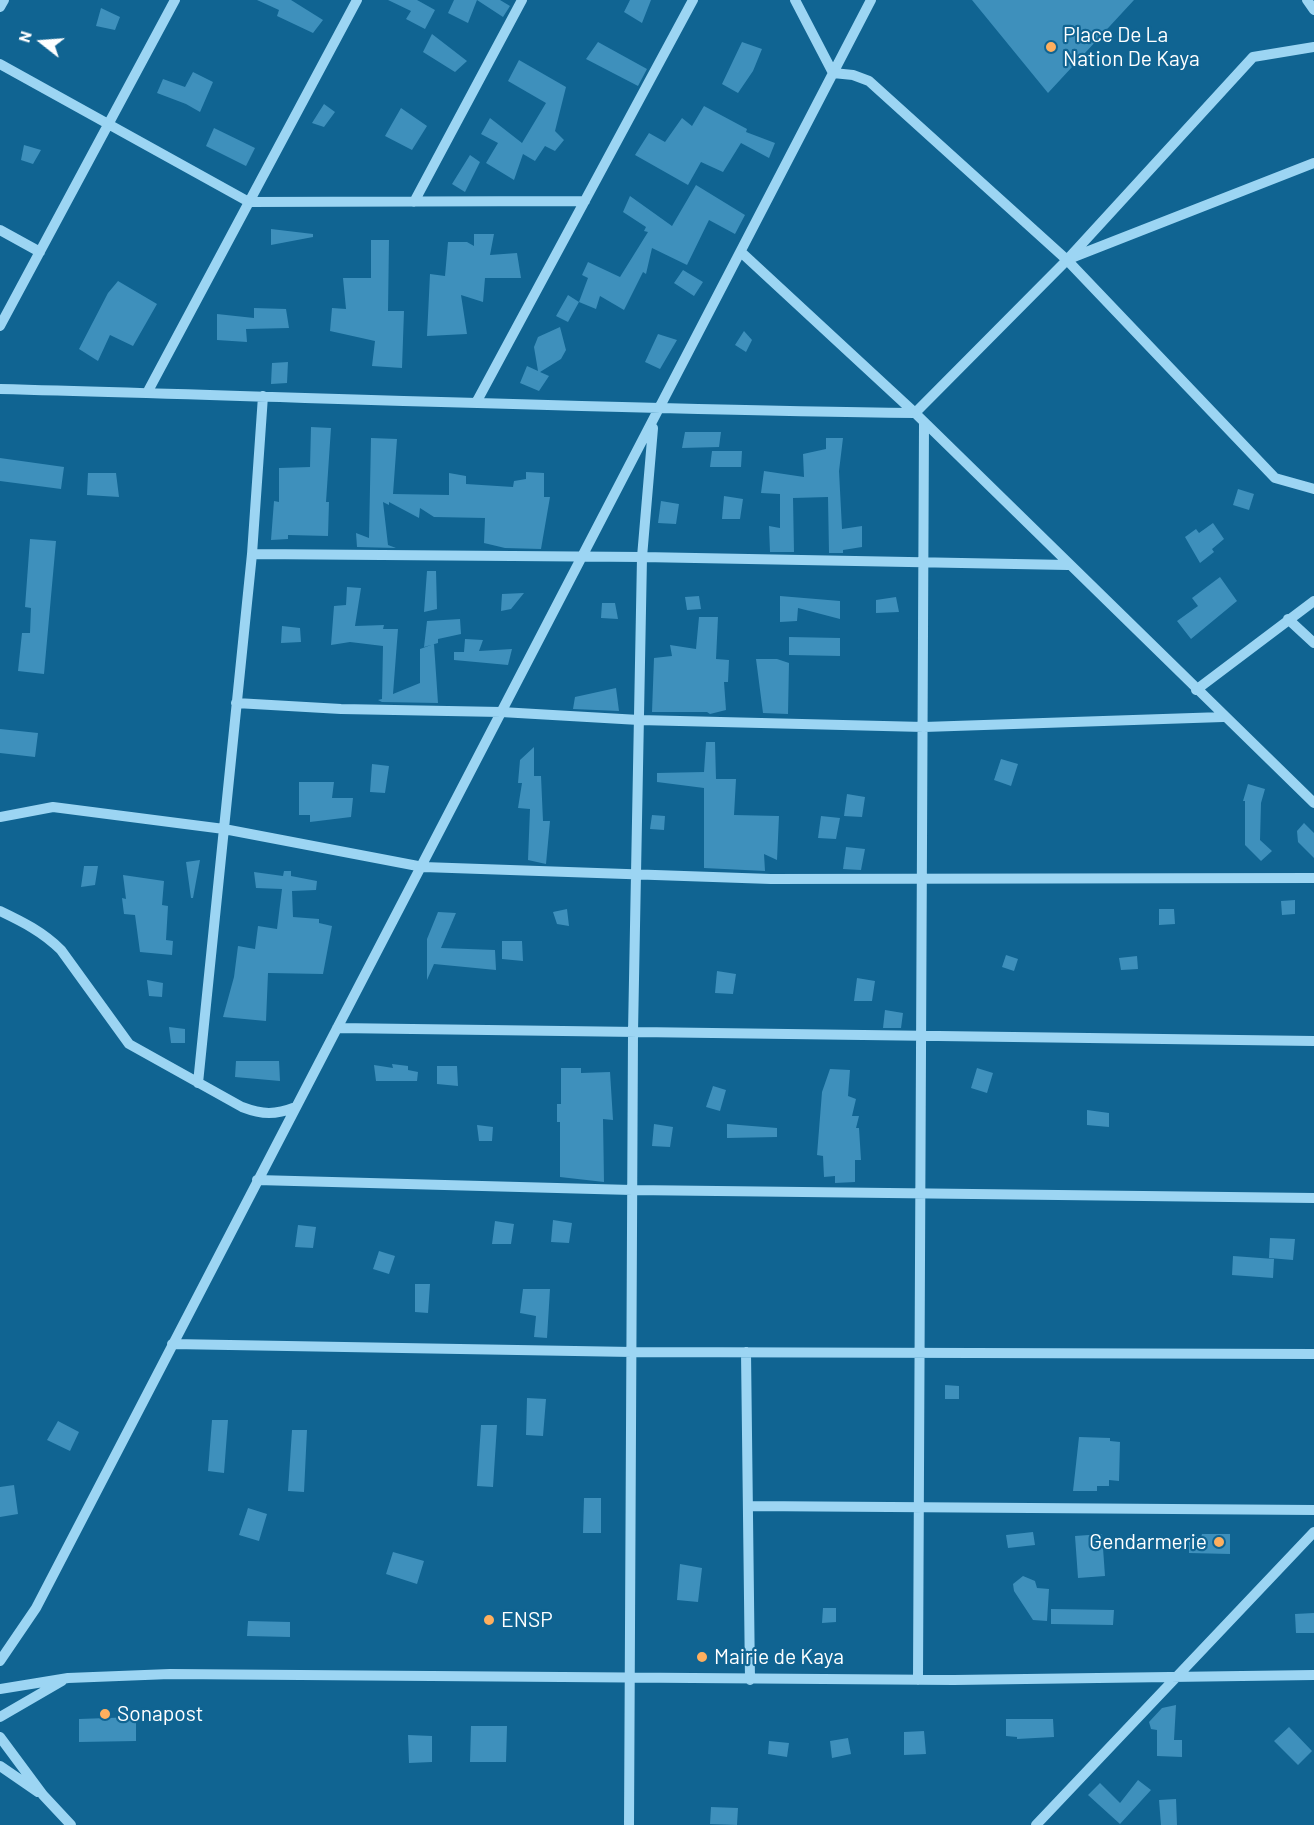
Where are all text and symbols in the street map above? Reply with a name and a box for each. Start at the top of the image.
north arrow [12,12,72,72]
place label: Place De La Nation De Kaya [1063,22,1200,72]
text: N [14,29,35,44]
marker: Place De La Nation De Kaya [1044,40,1058,54]
place label: Gendarmerie [1089,1529,1207,1555]
marker: Gendarmerie [1212,1535,1226,1549]
place label: ENSP [501,1607,553,1633]
marker: ENSP [482,1613,496,1627]
place label: Mairie de Kaya [714,1644,844,1670]
marker: Mairie de Kaya [695,1650,709,1664]
place label: Sonapost [117,1701,203,1727]
marker: Sonapost [98,1707,112,1721]

